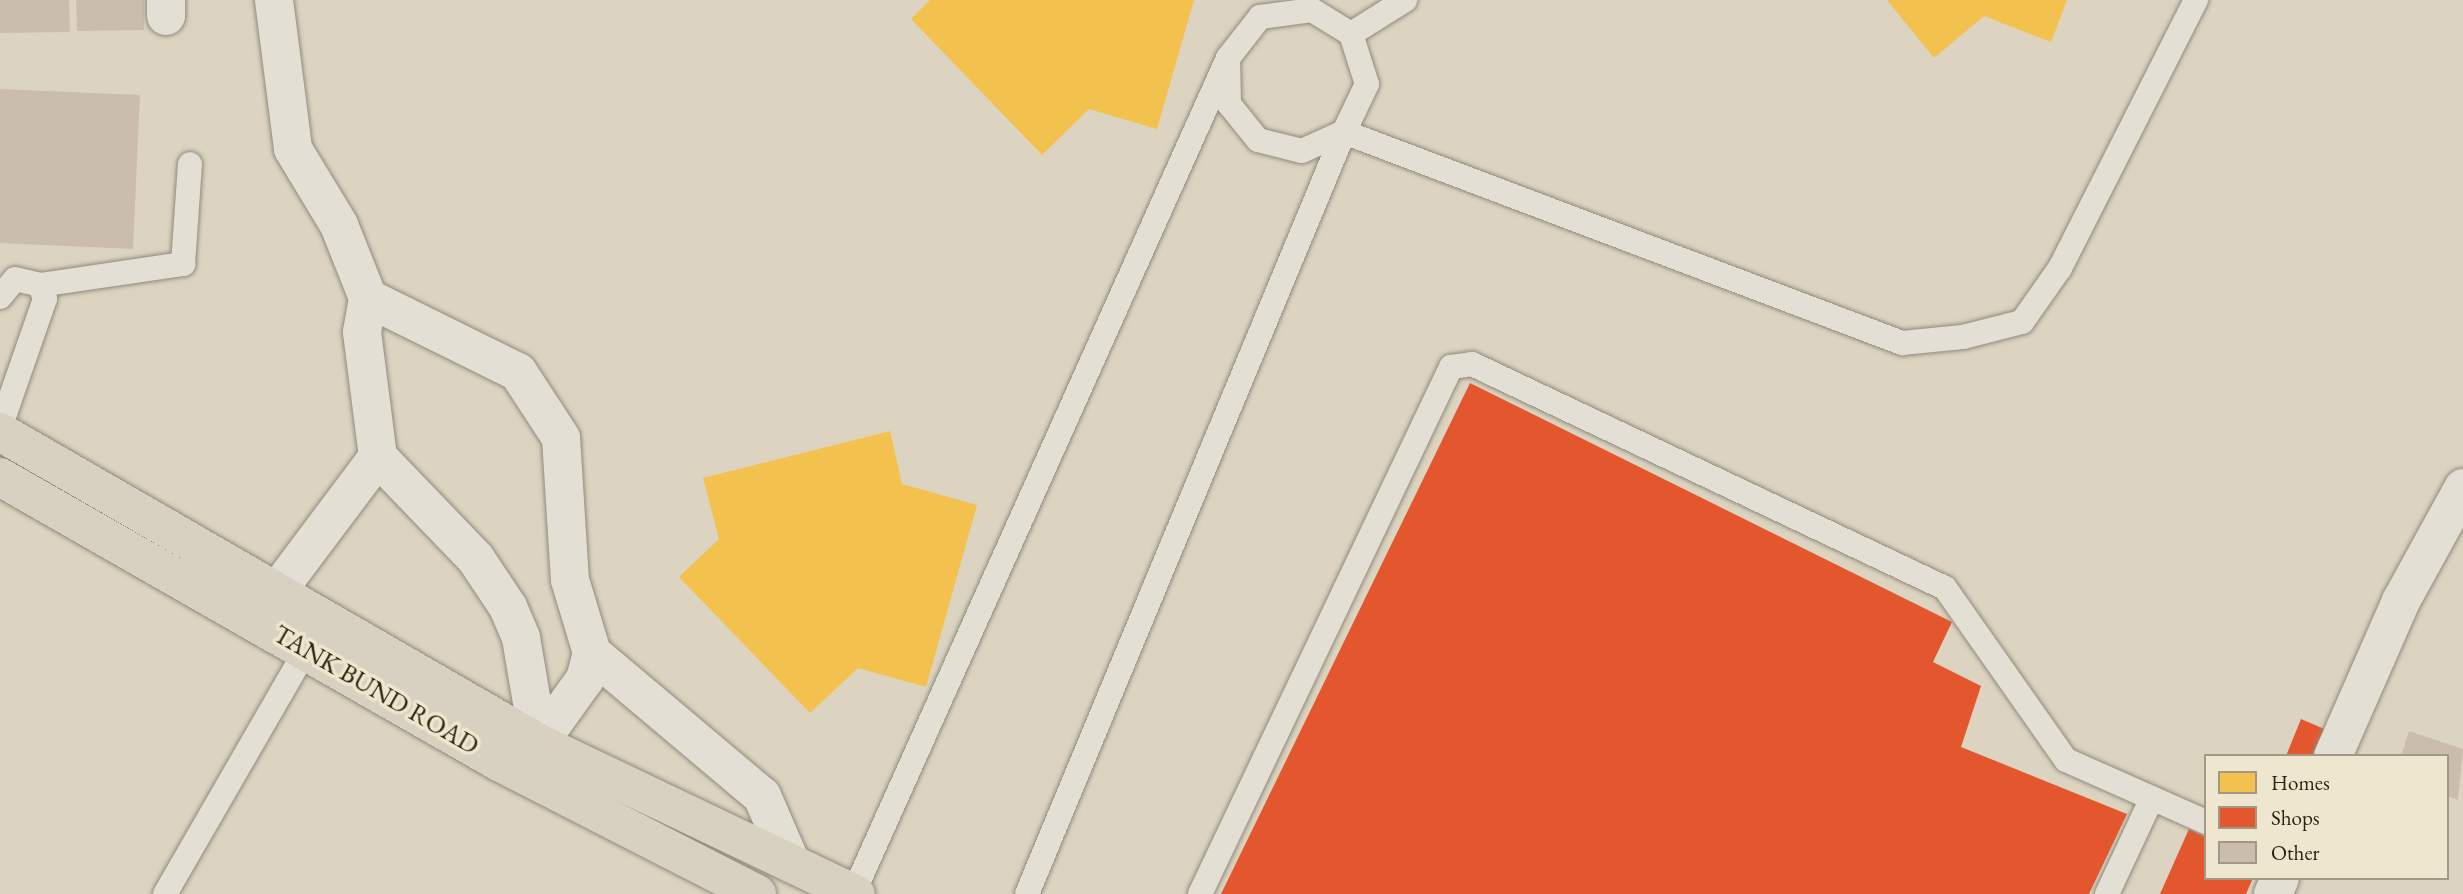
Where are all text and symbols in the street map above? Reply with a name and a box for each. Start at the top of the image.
street label: TANK BUND ROAD [268,619,484,761]
legend [2204,754,2449,880]
text: Homes [2271,769,2330,796]
text: Shops [2271,804,2320,831]
text: Other [2271,839,2320,866]

